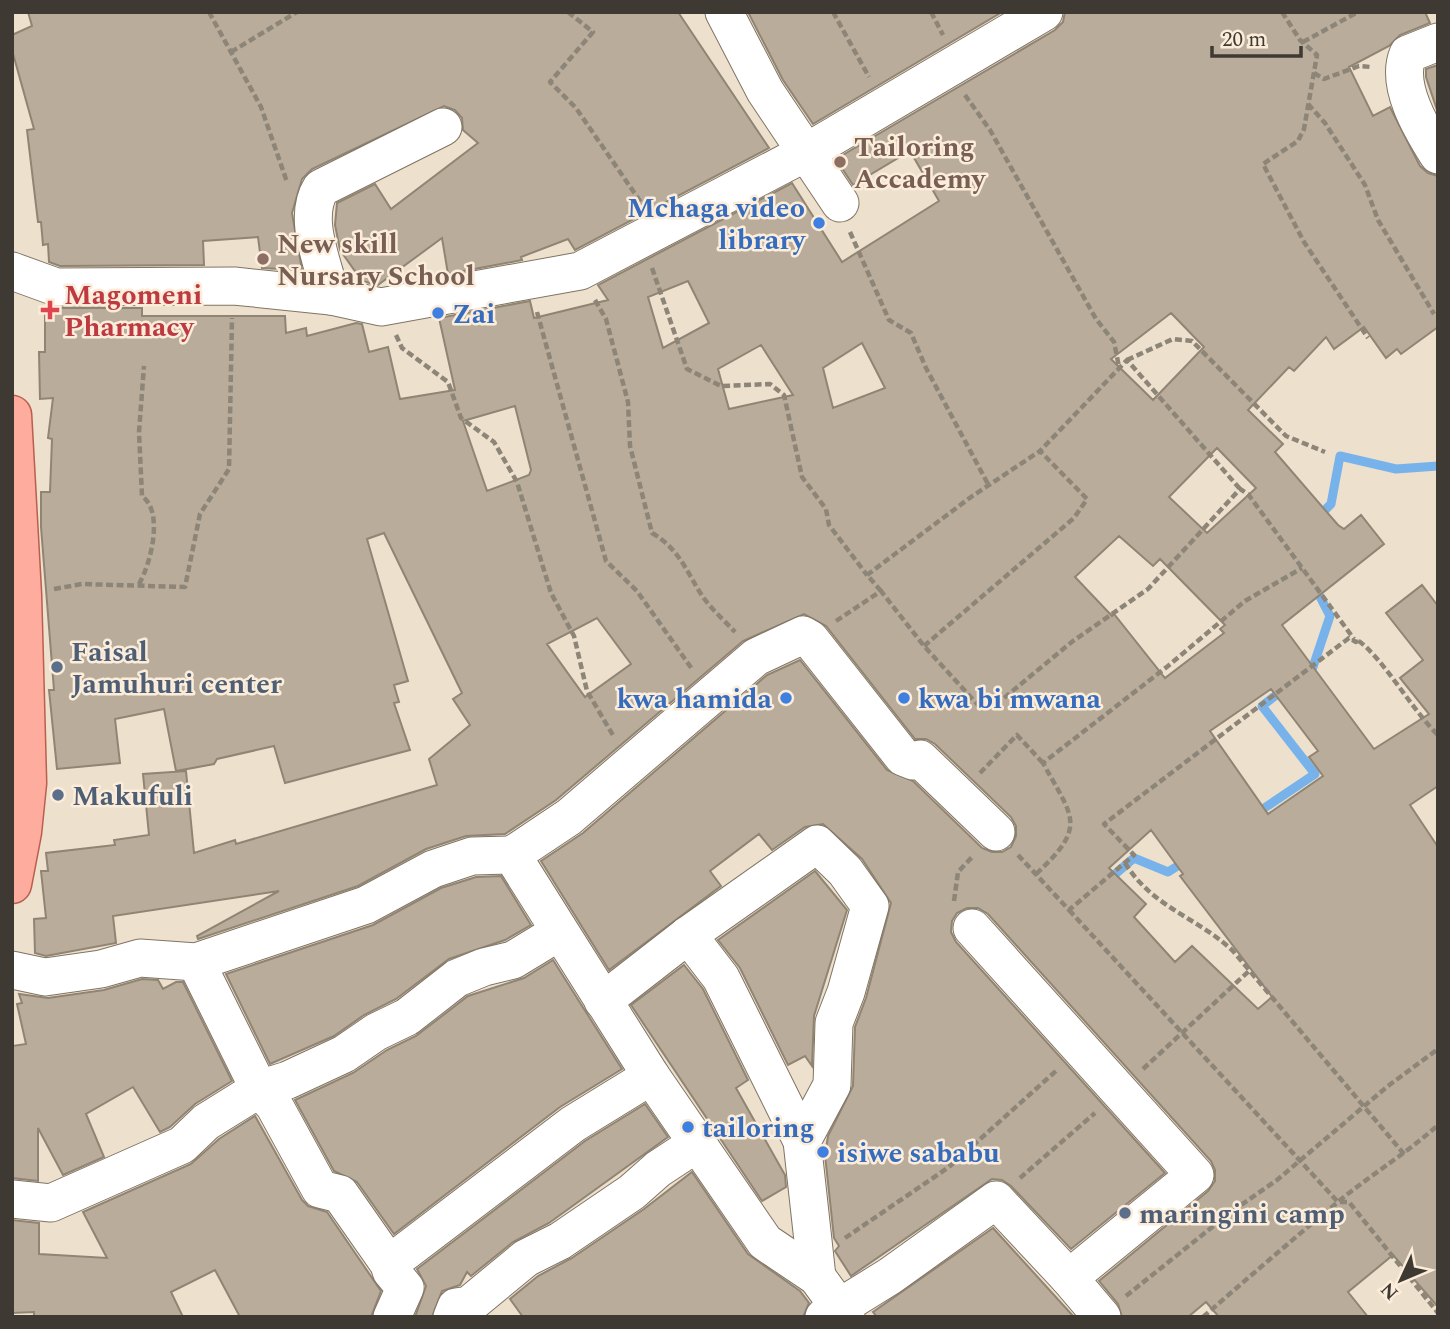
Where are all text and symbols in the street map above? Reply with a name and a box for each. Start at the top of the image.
scale bar [1212,14,1301,58]
text: 20 m [1222,24,1266,56]
place label: Tailoring Accademy [854,126,987,201]
marker: Tailoring Accademy [832,154,848,170]
place label: Mchaga video library [627,187,807,262]
marker: Mchaga video library [811,215,827,231]
place label: New skill Nursary School [277,223,475,298]
marker: New skill Nursary School [255,251,271,267]
place label: Magomeni Pharmacy [64,274,202,349]
place label: Zai [452,293,495,336]
marker: Magomeni Pharmacy [42,302,58,318]
marker: Zai [430,305,446,321]
place label: Faisal Jamuhuri center [71,631,282,706]
marker: Faisal Jamuhuri center [49,659,65,675]
place label: kwa hamida [616,678,773,721]
place label: kwa bi mwana [918,678,1101,721]
marker: kwa hamida [778,690,794,706]
marker: kwa bi mwana [896,690,912,706]
place label: Makufuli [72,775,193,818]
marker: Makufuli [50,787,66,803]
place label: tailoring [702,1107,815,1150]
marker: tailoring [680,1119,696,1135]
place label: isiwe sababu [837,1132,1000,1175]
marker: isiwe sababu [815,1144,831,1160]
place label: maringini camp [1139,1193,1345,1236]
marker: maringini camp [1117,1205,1133,1221]
north arrow [1366,1245,1436,1315]
text: N [1374,1275,1406,1306]

